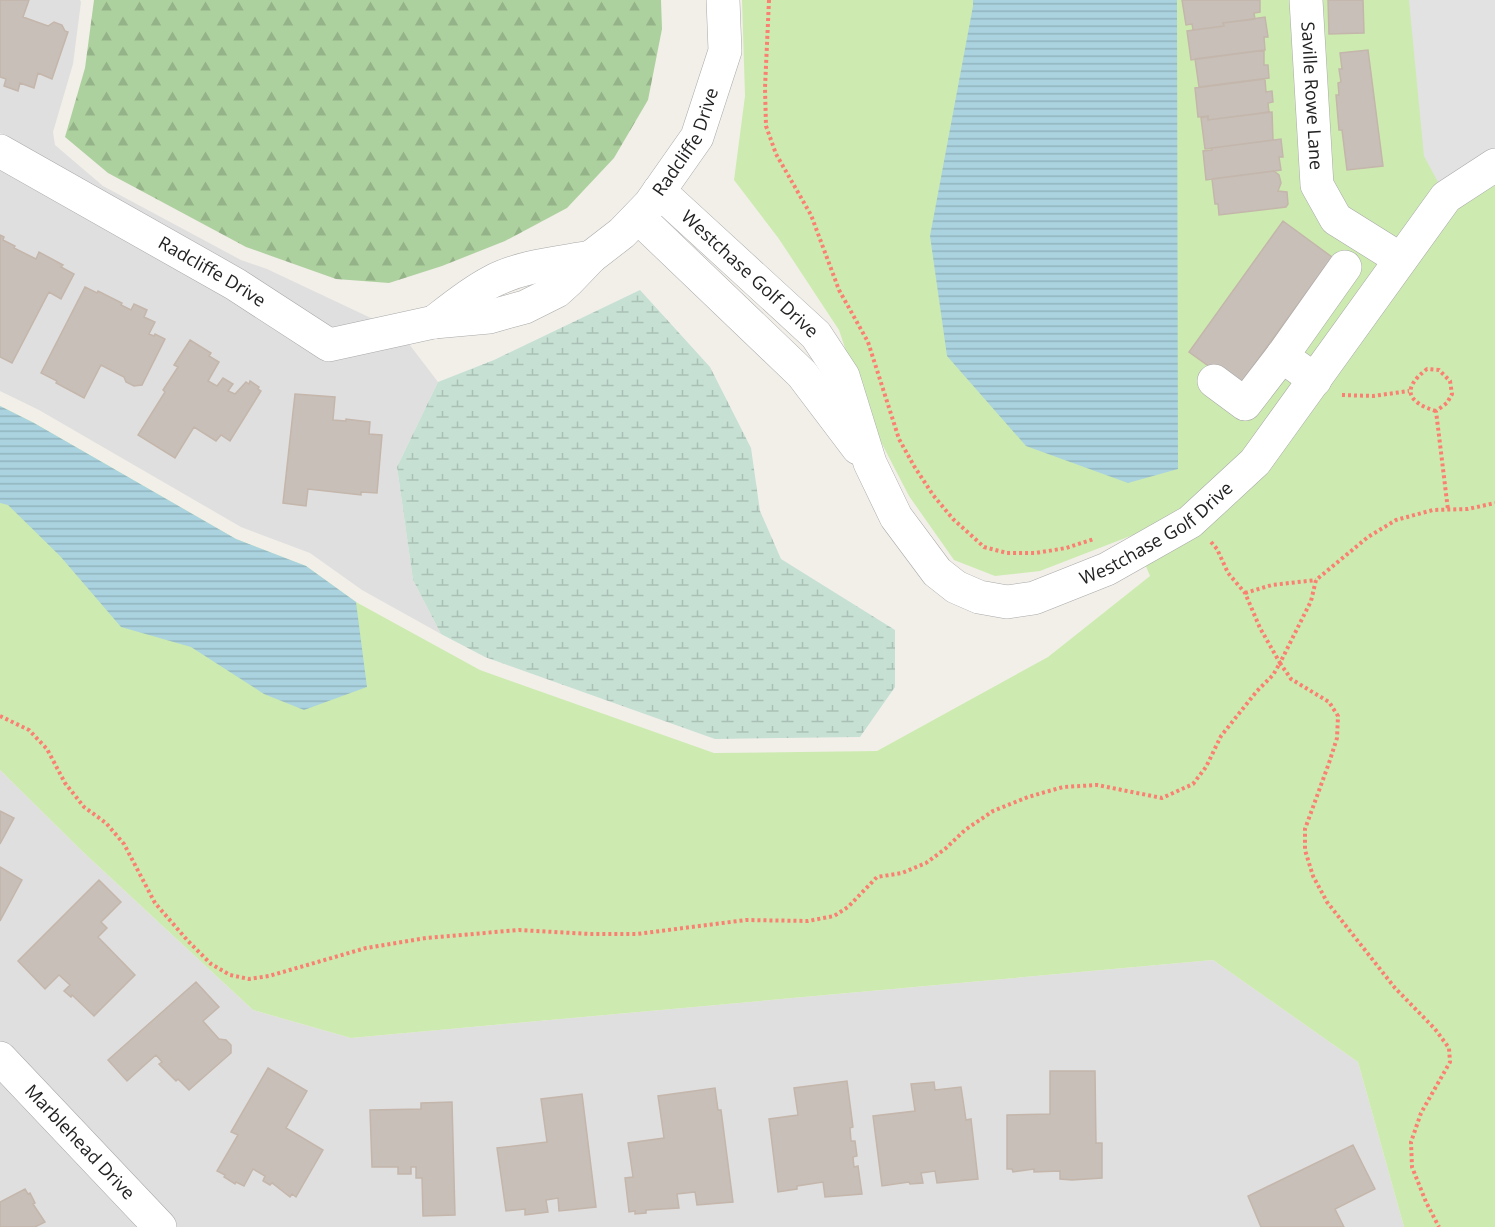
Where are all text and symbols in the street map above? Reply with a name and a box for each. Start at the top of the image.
street label: Saville Rowe Lane [1296,21,1329,171]
street label: Radcliffe Drive [646,84,723,200]
street label: Westchase Golf Drive [677,204,824,342]
street label: Radcliffe Drive [154,230,271,312]
street label: Westchase Golf Drive [1076,476,1237,590]
street label: Marblehead Drive [20,1079,141,1204]

